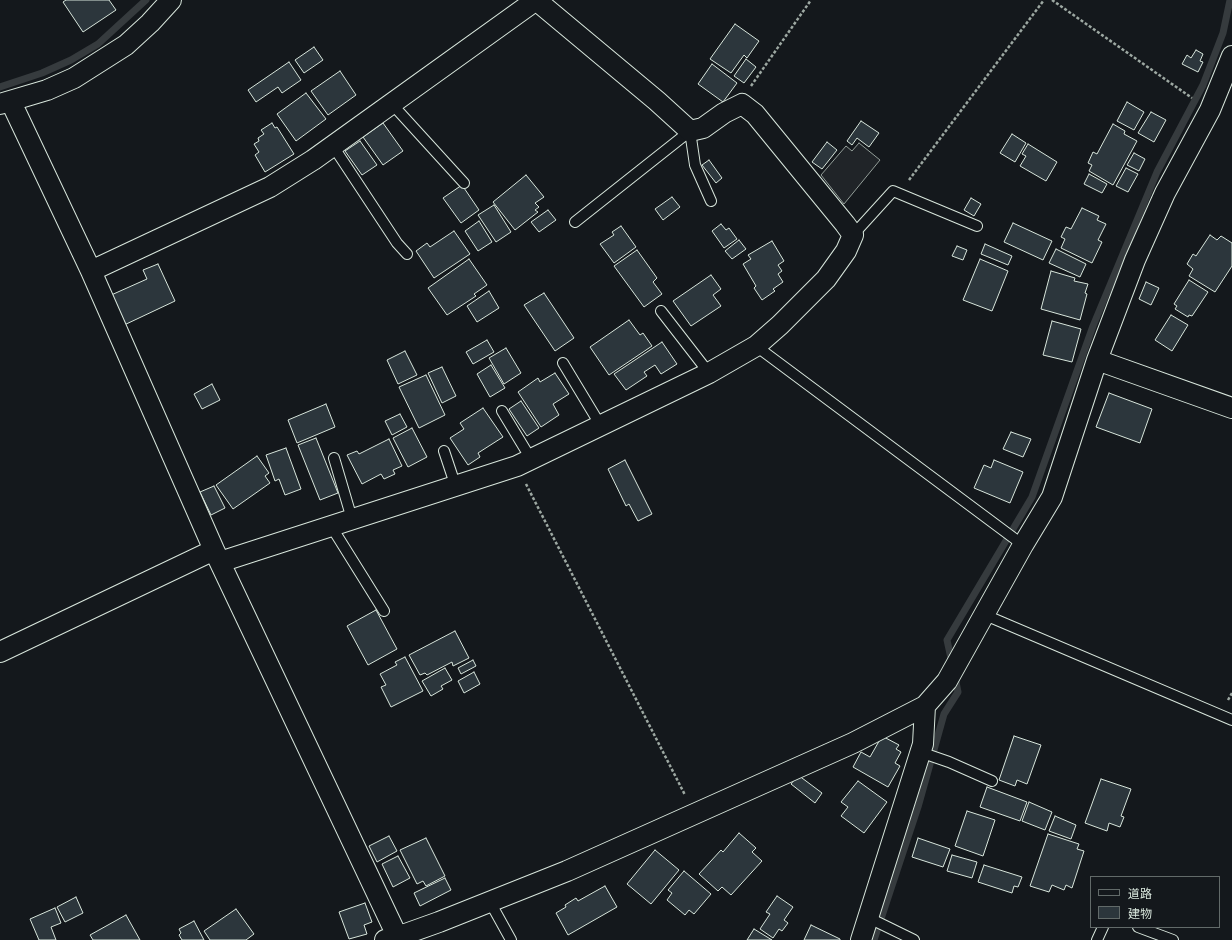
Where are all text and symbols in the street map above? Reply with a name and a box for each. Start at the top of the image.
legend [1090,876,1220,928]
text: 道路 [1128,886,1152,901]
text: 建物 [1128,906,1152,921]

